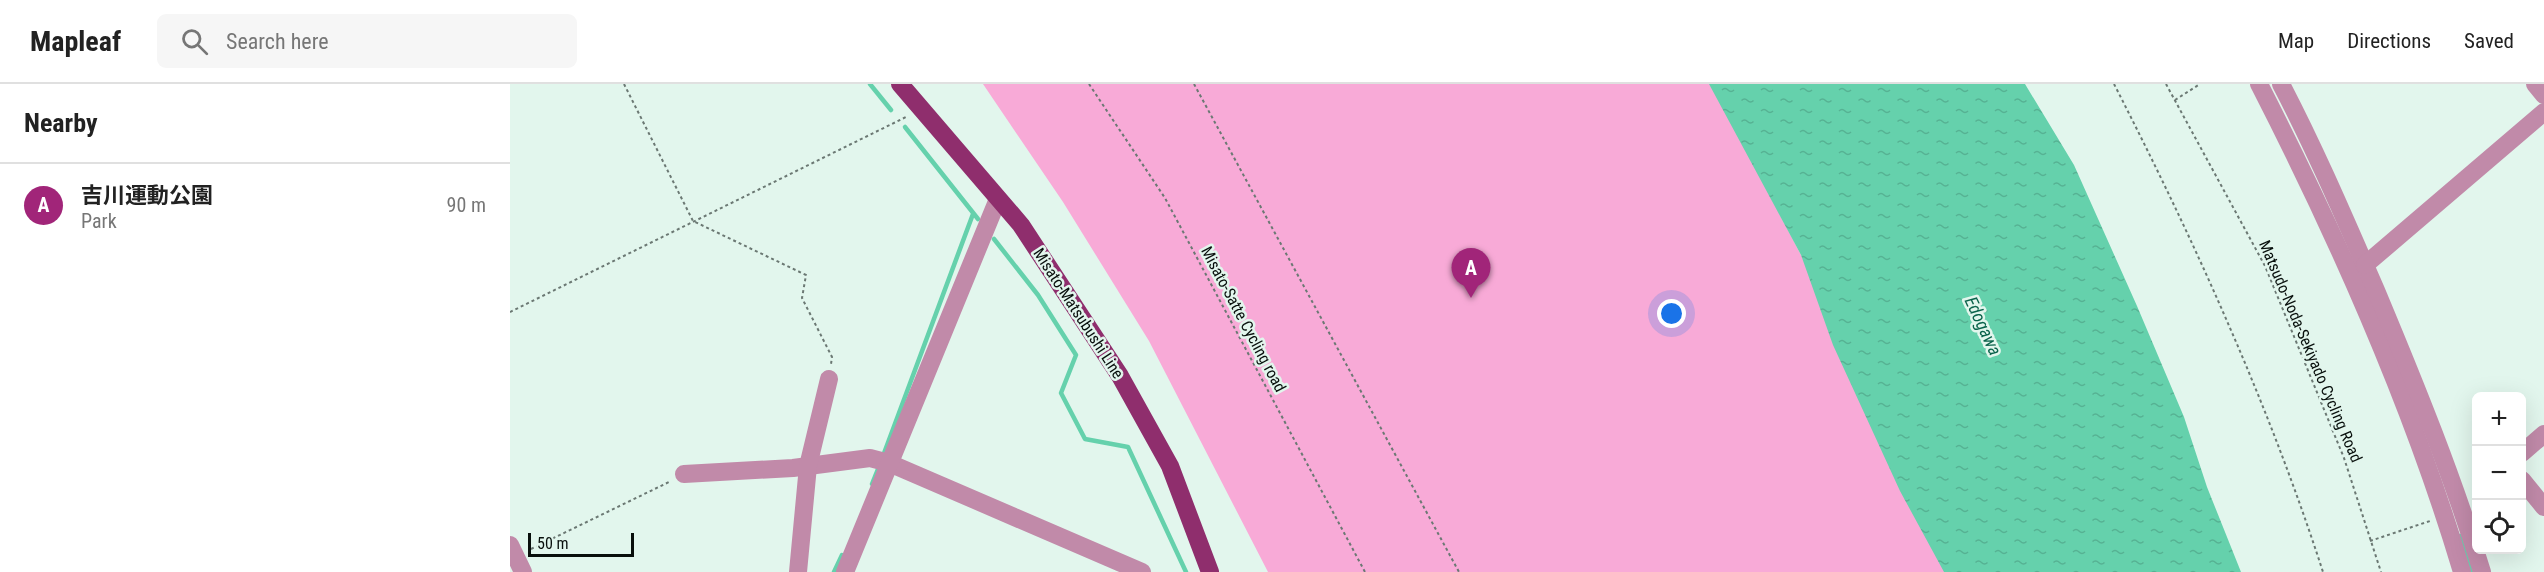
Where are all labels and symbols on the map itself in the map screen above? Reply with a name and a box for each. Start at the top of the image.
street label: Matsudo-Noda-Sekiyado Cycling Road [2255,237,2366,465]
street label: Misato-Satte Cycling road [1197,243,1290,395]
street label: Misato-Matsubushi Line [1029,245,1128,382]
pin: A [1452,248,1490,298]
water label: Edogawa [1961,293,2006,359]
your location [1657,299,1686,328]
scale bar [528,530,634,558]

